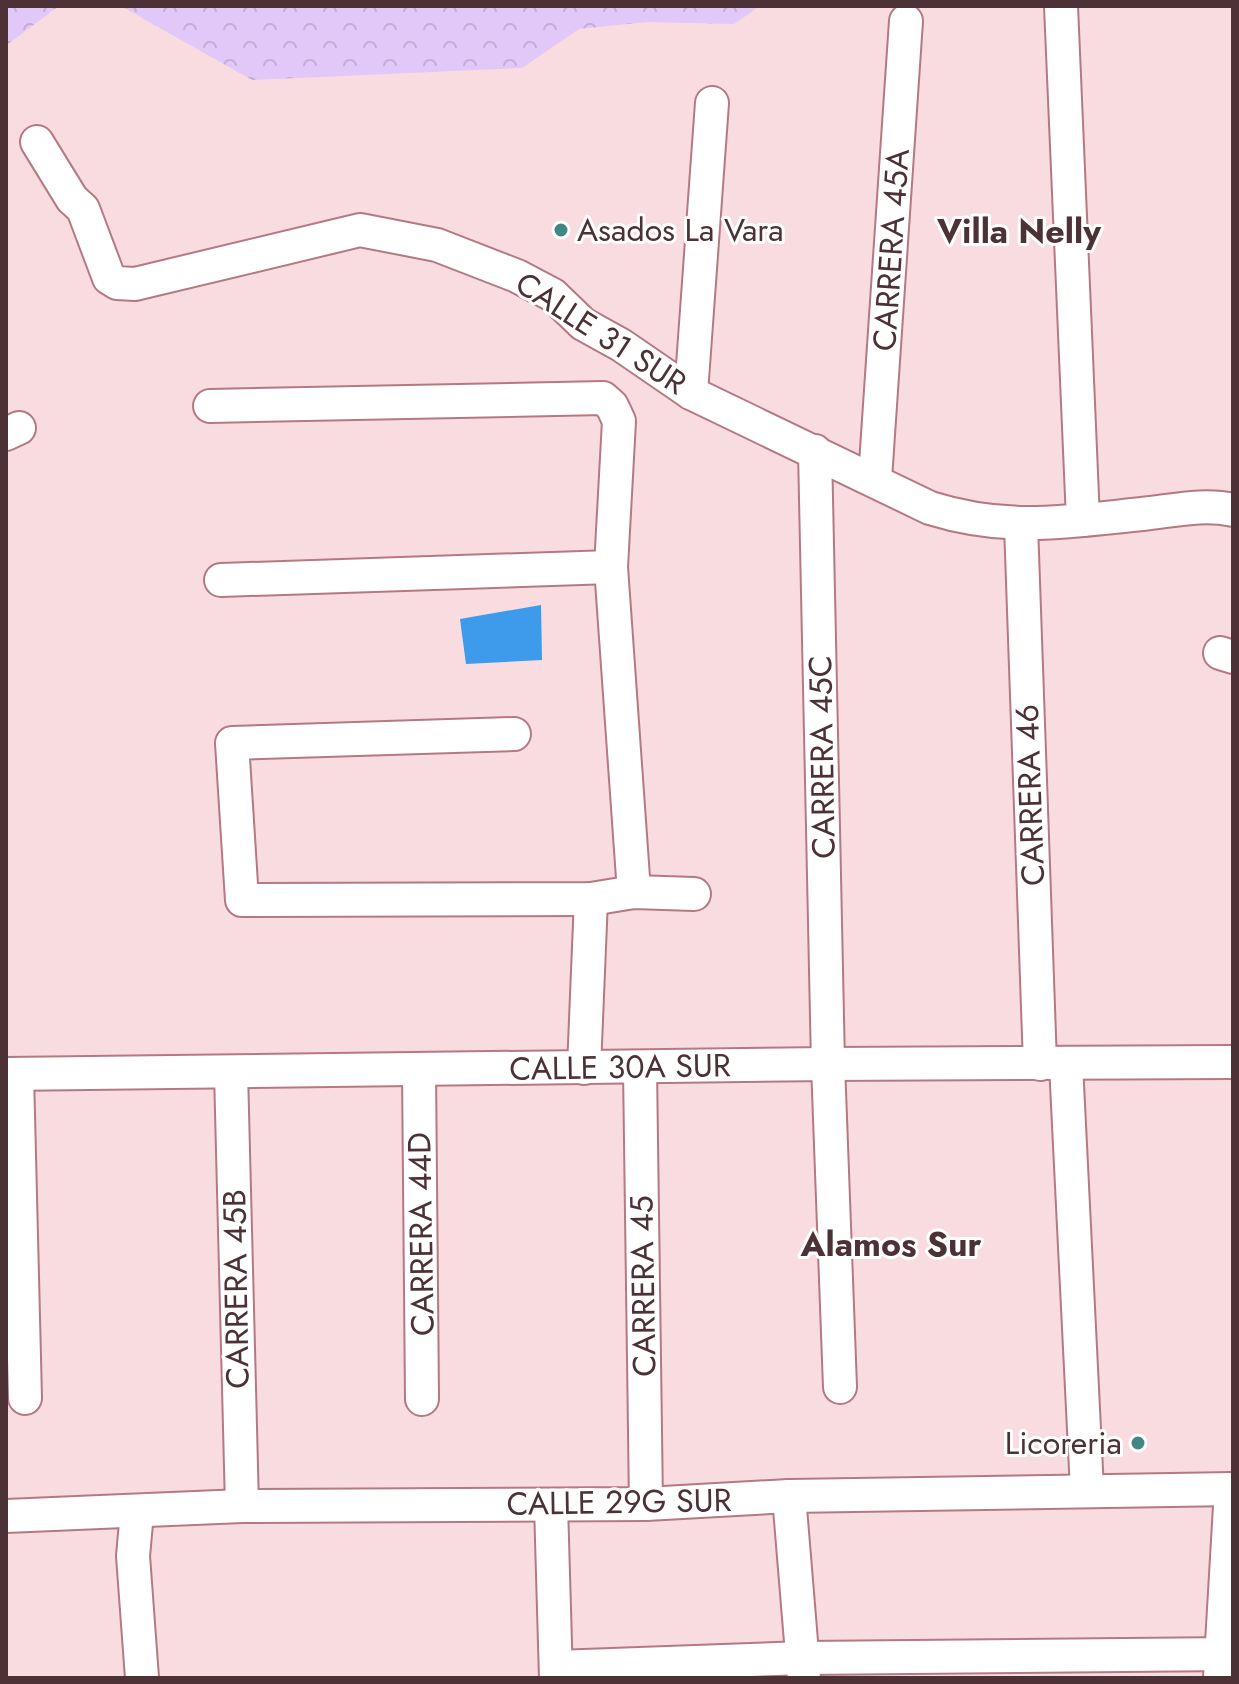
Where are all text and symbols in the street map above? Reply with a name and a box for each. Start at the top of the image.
street label: CARRERA 45A [861,147,921,353]
place label: Asados La Vara [577,207,784,253]
district label: Villa Nelly [936,207,1102,256]
marker: Asados La Vara [552,221,570,239]
street label: CALLE 31 SUR [506,260,696,406]
street label: CARRERA 45C [797,655,847,859]
street label: CARRERA 46 [1004,703,1056,887]
street label: CALLE 30A SUR [509,1042,731,1092]
street label: CARRERA 44D [396,1132,446,1336]
street label: CARRERA 45B [211,1189,261,1389]
street label: CARRERA 45 [618,1195,668,1377]
district label: Alamos Sur [800,1220,981,1269]
place label: Licoreria [1005,1420,1122,1466]
marker: Licoreria [1129,1434,1147,1452]
street label: CALLE 29G SUR [506,1477,732,1527]

